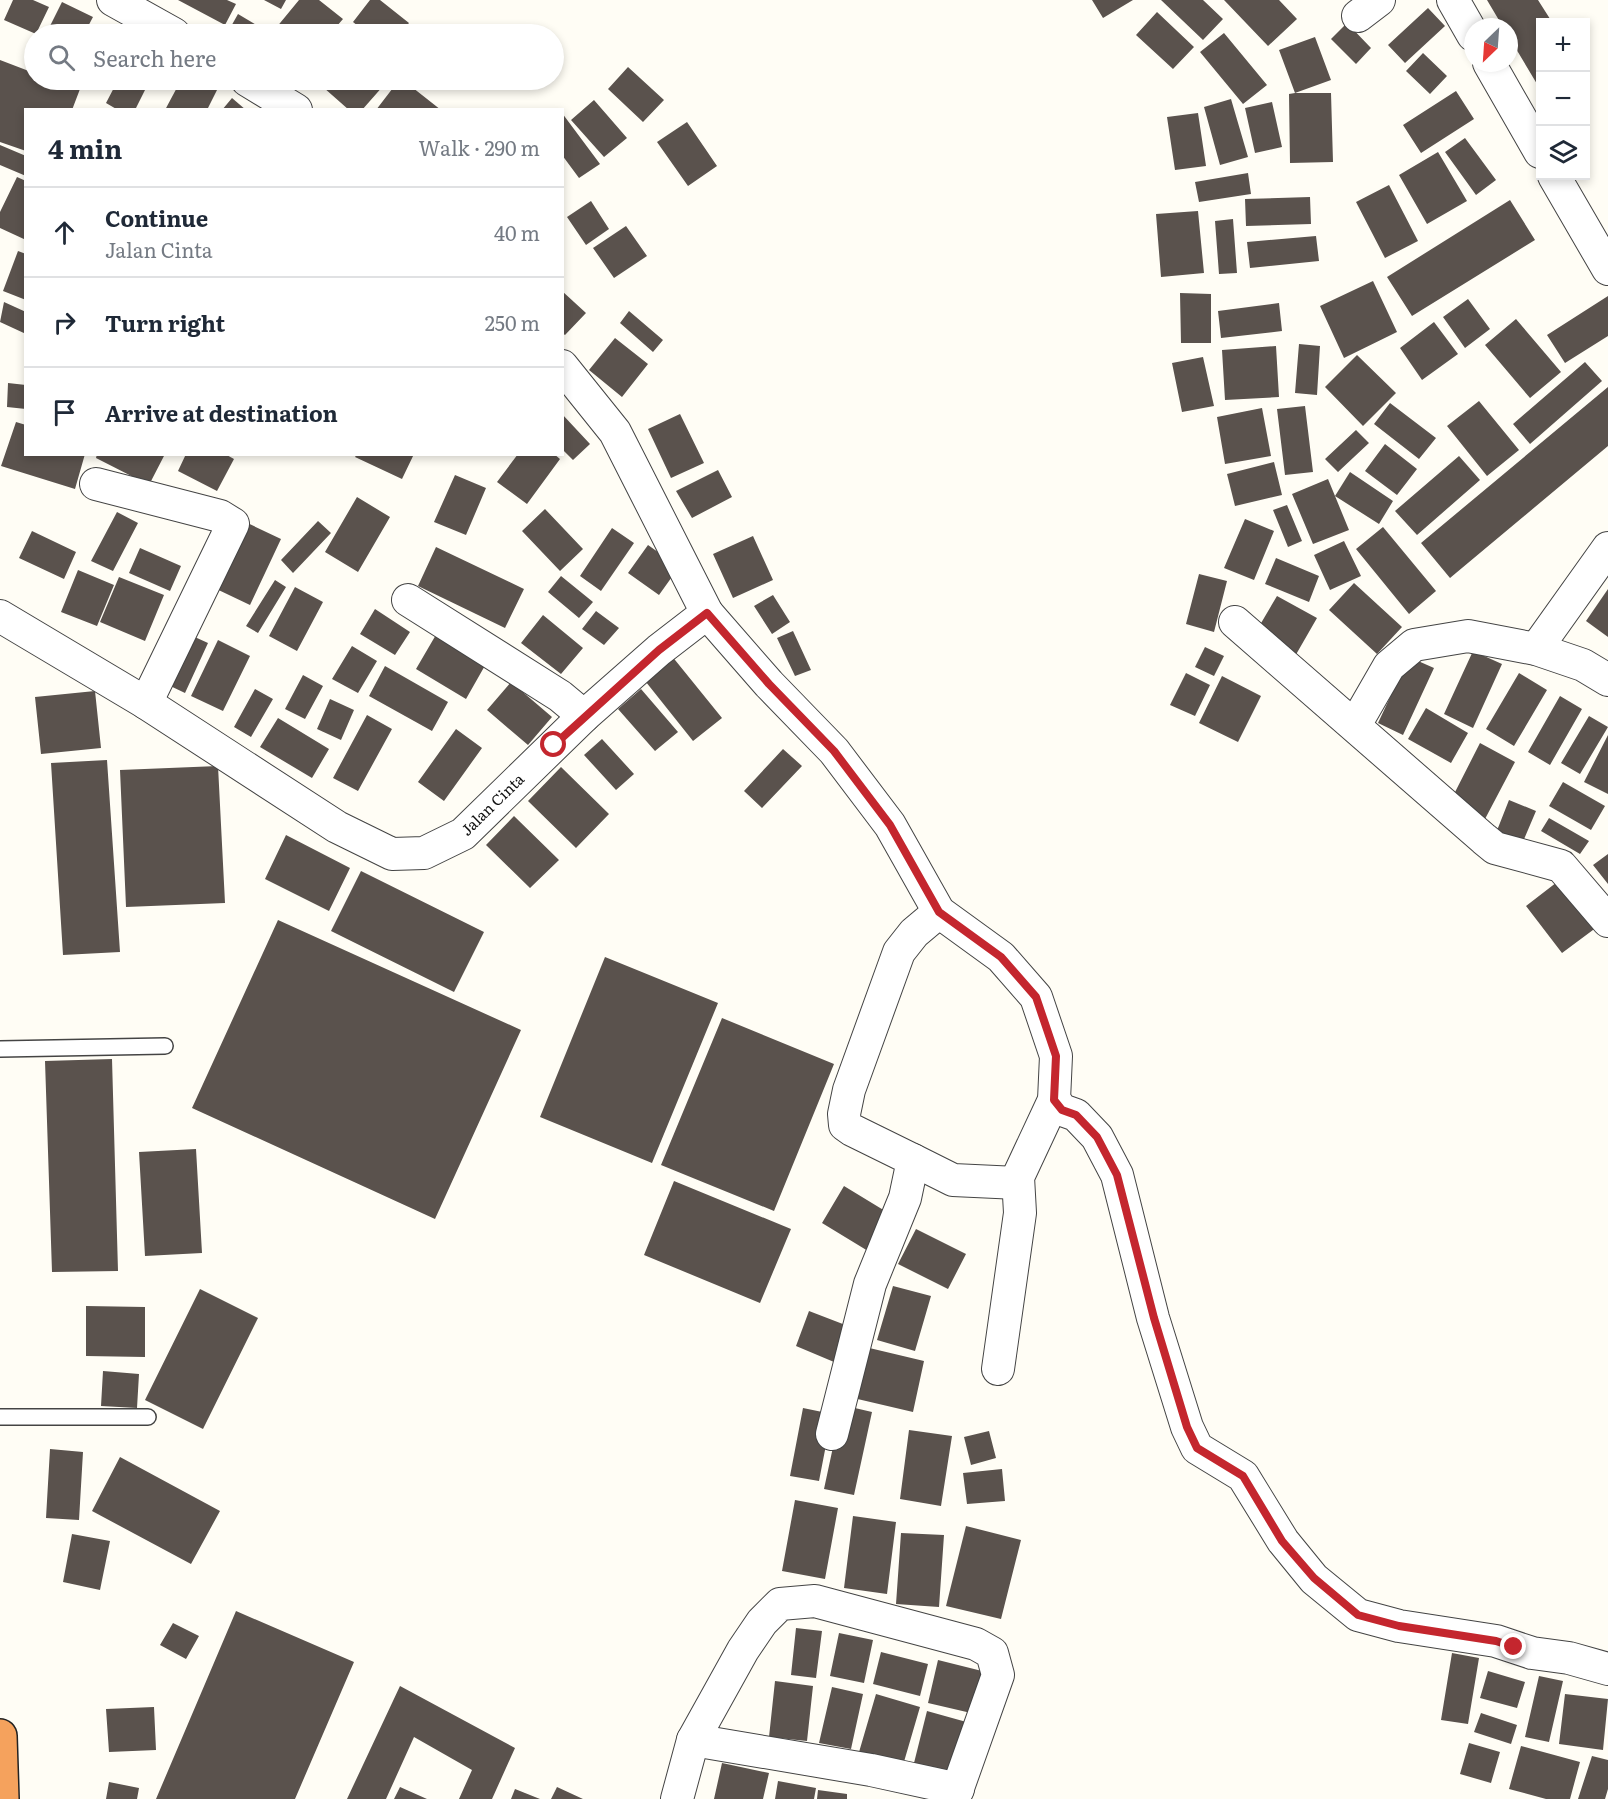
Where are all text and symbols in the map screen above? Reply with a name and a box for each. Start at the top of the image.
north arrow [1464,18,1518,72]
map controls [1536,18,1590,180]
button: + [1536,18,1590,72]
search box [24,24,564,90]
icon: search [45,41,78,74]
text: Search here [93,41,216,74]
button: − [1536,72,1590,126]
button: layers [1536,126,1590,180]
text: 4 min [48,128,122,167]
text: Walk · 290 m [419,132,540,162]
text: Continue [105,201,208,234]
icon: ahead [48,216,81,249]
text: 40 m [494,217,540,247]
text: Jalan Cinta [105,234,213,264]
icon: right [48,306,81,339]
text: Turn right [105,306,225,339]
text: 250 m [485,307,540,337]
icon: arrive [48,396,81,429]
text: Arrive at destination [105,396,338,429]
route start [540,731,566,757]
street label: Jalan Cinta [455,767,529,840]
route end [1500,1633,1526,1659]

